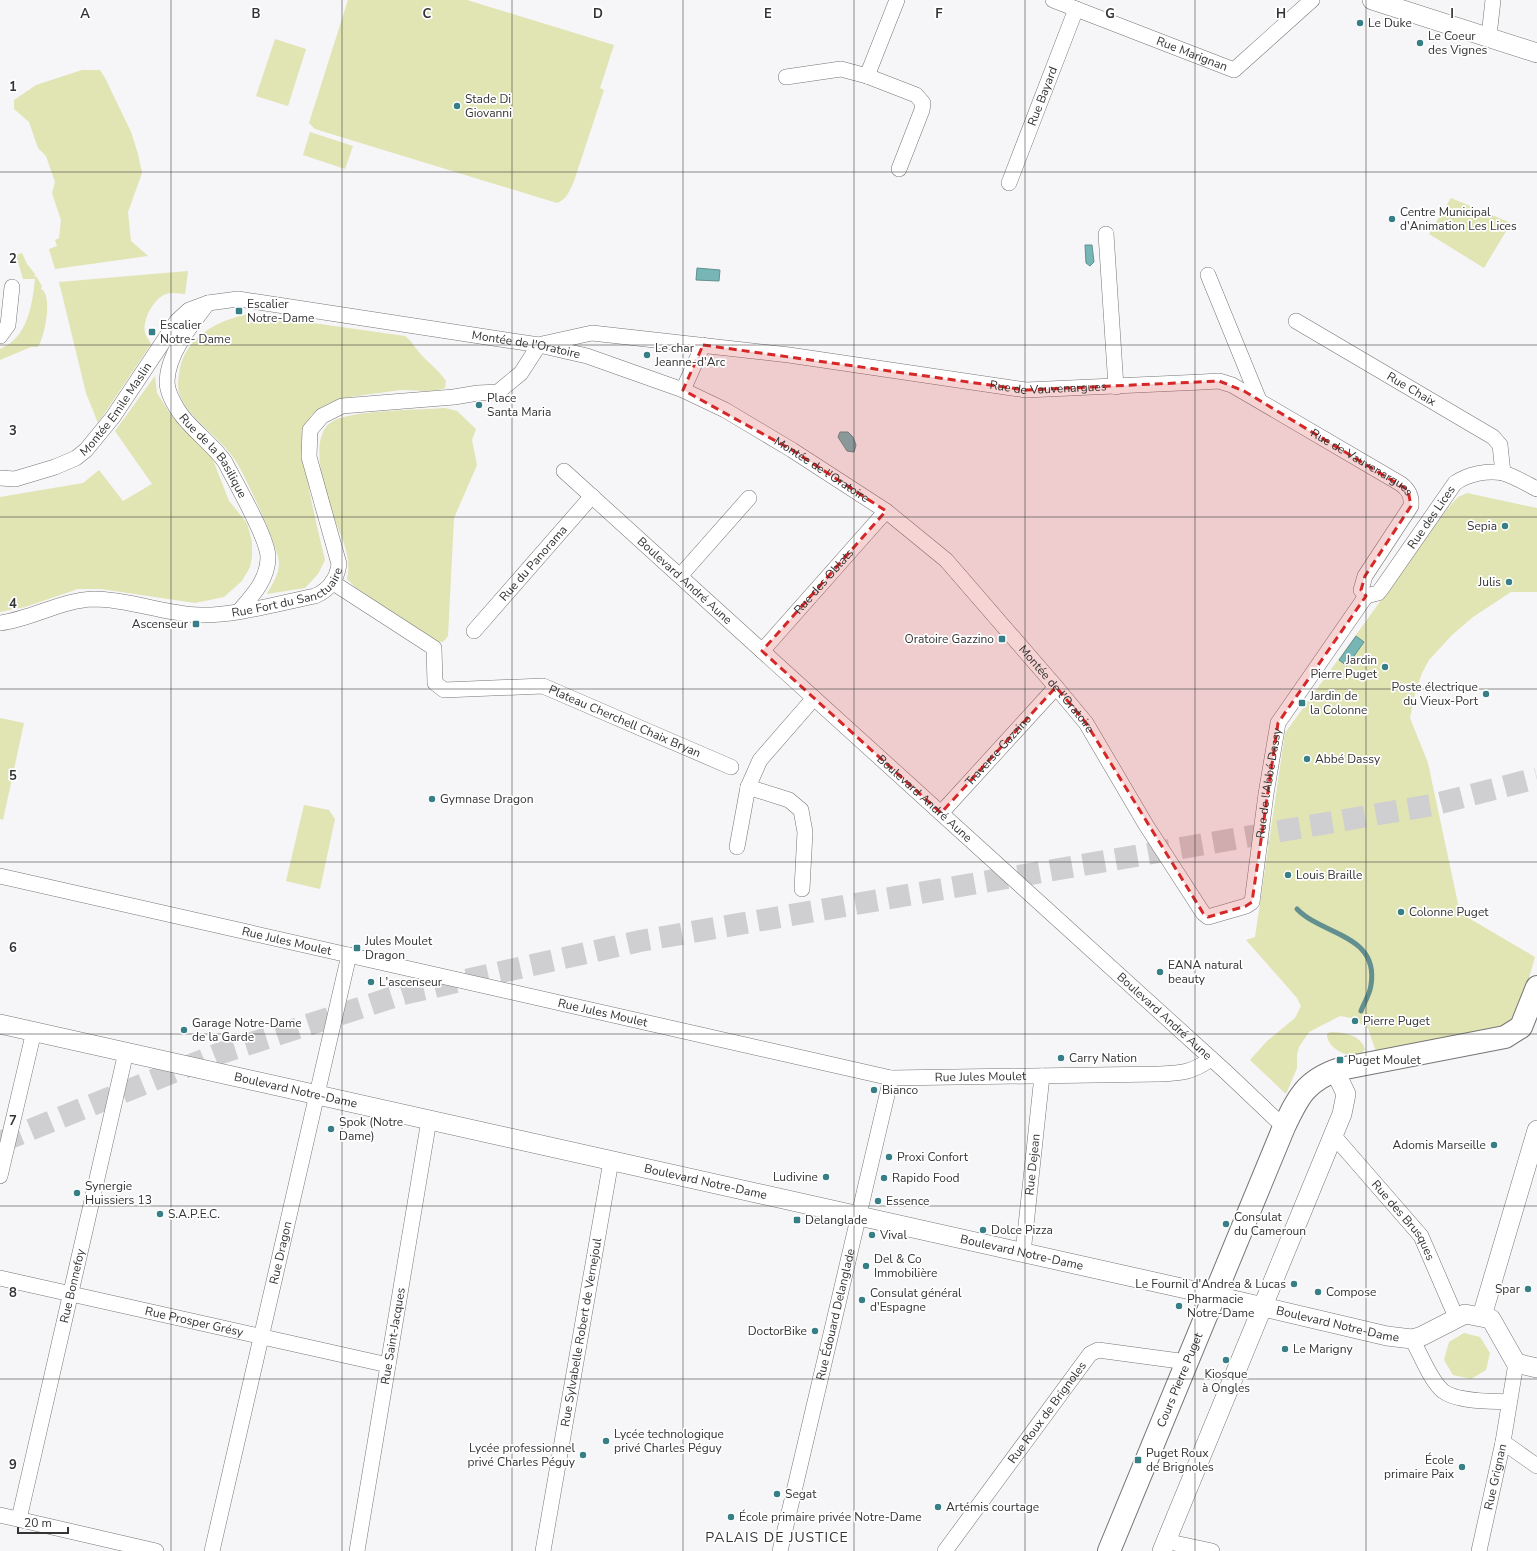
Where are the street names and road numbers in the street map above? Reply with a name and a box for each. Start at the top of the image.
street label: Rue Marignan [1154,33,1230,75]
street label: Rue Bayard [1024,64,1061,128]
street label: Montée de l'Oratoire [471,327,582,362]
street label: Montée Emile Maslin [77,359,155,460]
street label: Rue Chaix [1384,368,1440,410]
street label: Rue de Vauvenargues [989,377,1107,398]
street label: Rue de la Basilique [176,410,251,501]
street label: Rue de Vauvenargues [1308,425,1417,499]
street label: Montée de l'Oratoire [771,433,872,506]
street label: Rue des Lices [1404,482,1459,552]
street label: Rue du Panorama [496,522,571,604]
street label: Boulevard André Aune [634,533,736,628]
street label: Rue des Oblats [790,545,857,618]
street label: Rue Fort du Sanctuaire [230,566,346,621]
street label: Montée de l'Oratoire [1015,642,1098,736]
street label: Plateau Cherchell Chaix Bryan [546,681,703,761]
street label: Traverse Gazzino [962,711,1035,789]
street label: Rue de l'Abbé Dassy [1252,726,1285,840]
street label: Boulevard André Aune [874,751,976,846]
street label: Rue Jules Moulet [240,923,334,959]
street label: Boulevard André Aune [1114,969,1215,1063]
street label: Rue Jules Moulet [556,995,650,1031]
street label: Rue Jules Moulet [935,1068,1027,1085]
street label: Boulevard Notre-Dame [233,1069,359,1112]
street label: Rue Dejean [1021,1133,1044,1196]
street label: Boulevard Notre-Dame [643,1160,769,1203]
street label: Rue des Brusques [1368,1177,1439,1263]
street label: Rue Dragon [266,1220,296,1286]
street label: Boulevard Notre-Dame [959,1231,1085,1274]
street label: Rue Sylvabelle Robert de Vernejoul [557,1236,606,1428]
street label: Rue Bonnefoy [56,1247,89,1325]
street label: Rue Édouard Delanglade [812,1247,859,1382]
street label: Rue Saint-Jacques [377,1286,409,1386]
street label: Boulevard Notre-Dame [1275,1302,1400,1345]
street label: Rue Prosper Grésy [143,1303,246,1341]
street label: Cours Pierre Puget [1153,1330,1207,1430]
street label: Rue Roux de Brignoles [1004,1358,1090,1467]
street label: Rue Grignan [1480,1442,1510,1511]

